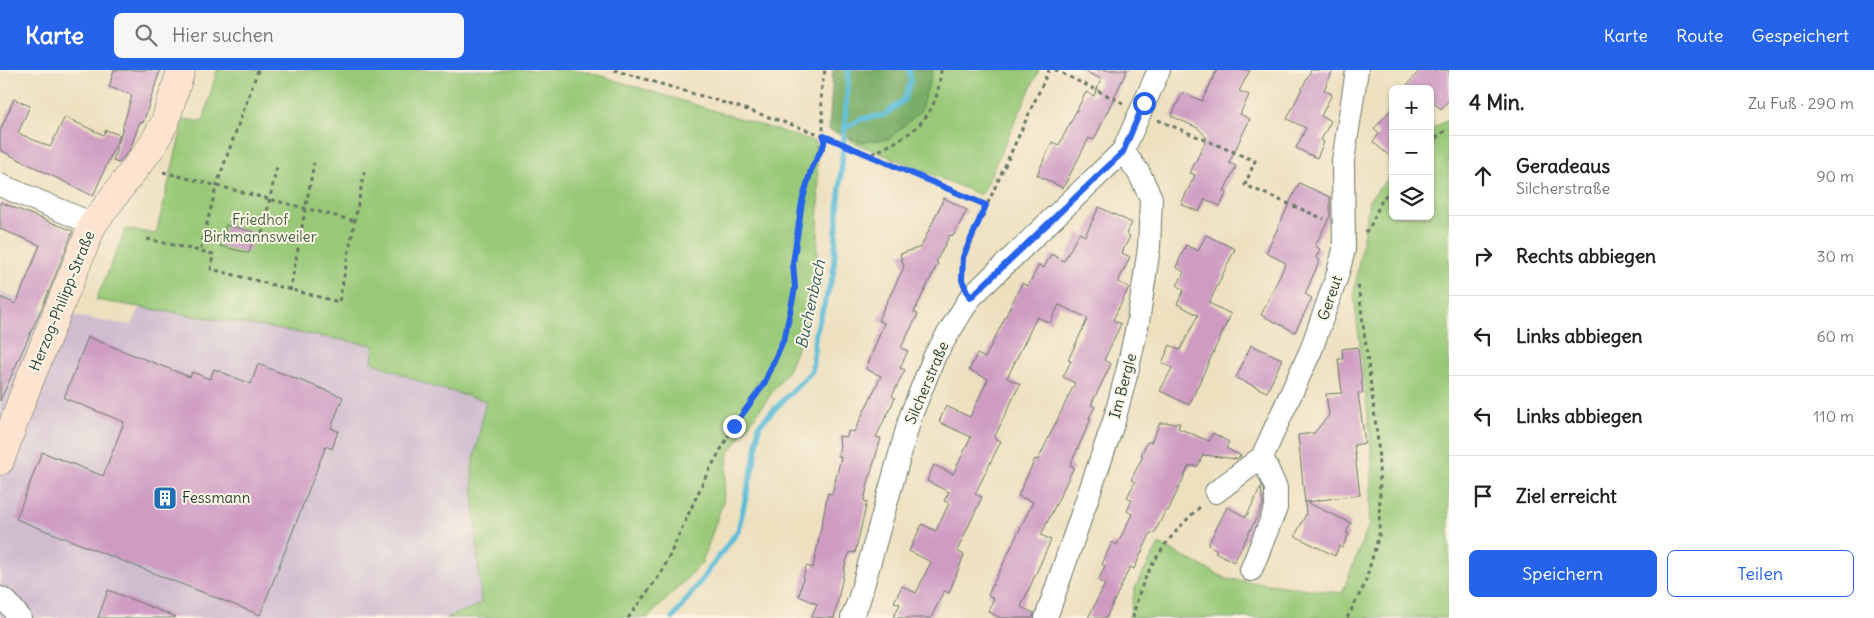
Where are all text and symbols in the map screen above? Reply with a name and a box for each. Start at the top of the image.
search box [114,13,464,58]
text: Karte [25,20,84,50]
icon: search [132,21,160,49]
text: Hier suchen [172,23,274,47]
text: Karte [1604,24,1648,47]
text: Route [1676,24,1723,47]
text: Gespeichert [1751,24,1849,47]
map controls [1389,85,1434,220]
button: + [1389,85,1434,130]
text: 4 Min. [1469,89,1524,116]
route start [1133,92,1156,115]
text: Zu Fuß · 290 m [1748,93,1854,113]
button: − [1389,130,1434,175]
text: Geradeaus [1516,154,1610,178]
icon: ahead [1469,162,1497,190]
text: 90 m [1816,166,1854,186]
button: layers [1389,175,1434,220]
text: Silcherstraße [1516,178,1610,198]
park label: Friedhof Birkmannsweiler [203,210,317,246]
street label: Herzog-Philipp-Straße [25,228,98,374]
icon: right [1469,242,1497,270]
text: Rechts abbiegen [1516,244,1656,268]
text: 30 m [1817,246,1854,266]
water label: Buchenbach [791,257,829,350]
street label: Gereut [1313,273,1346,323]
icon: left [1469,322,1497,350]
text: Links abbiegen [1516,324,1643,348]
text: 60 m [1816,326,1854,346]
street label: Silcherstraße [901,338,953,427]
street label: Im Bergle [1105,351,1140,421]
icon: left [1469,402,1497,430]
text: Links abbiegen [1516,404,1643,428]
text: 110 m [1813,406,1854,426]
route end [723,415,746,438]
icon: arrive [1469,482,1497,510]
text: Ziel erreicht [1516,484,1617,508]
building icon: Fessmann [152,485,178,511]
place label: Fessmann [182,488,251,507]
button: Speichern [1469,550,1657,597]
button: Teilen [1667,550,1854,597]

